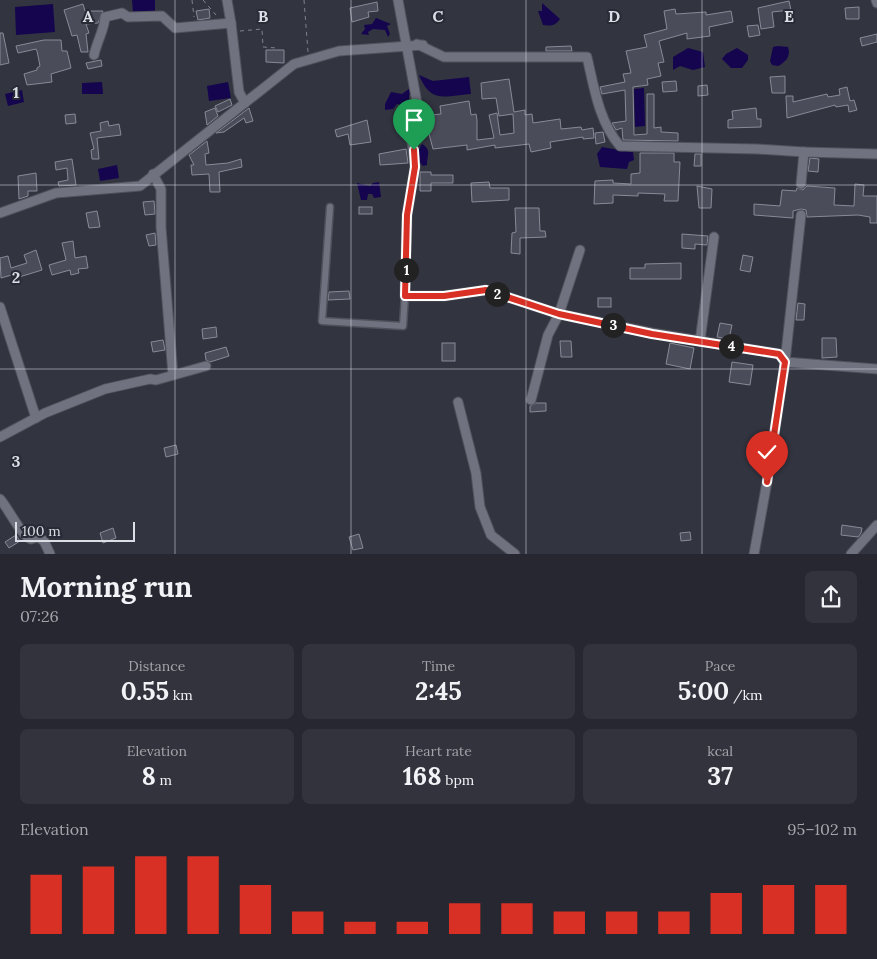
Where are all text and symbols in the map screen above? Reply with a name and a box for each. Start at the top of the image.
text: A [83,6,94,26]
text: B [258,6,269,26]
text: C [432,6,444,26]
text: D [608,6,620,26]
text: E [784,6,794,26]
text: 1 [13,82,19,102]
pin [393,99,435,150]
icon: arrive [400,106,428,134]
pin: 1 [394,258,418,282]
text: 1 [404,261,409,279]
text: 2 [12,267,20,287]
pin: 2 [484,282,510,306]
text: 2 [494,285,501,303]
pin: 3 [600,312,626,338]
text: 3 [610,316,617,334]
pin: 4 [718,334,744,358]
text: 4 [728,337,735,355]
pin [746,431,788,482]
icon: check [753,438,781,466]
text: 3 [12,451,21,471]
scale bar [15,519,135,542]
text: 100 m [22,522,61,540]
text: Morning run [20,569,192,605]
button: share [805,571,857,623]
text: 07:26 [20,606,59,626]
text: Distance [128,657,185,675]
text: Time [422,657,455,675]
text: Pace [705,657,735,675]
text: 0.55 [121,675,169,707]
text: 2:45 [415,675,462,707]
text: 5:00 [678,675,729,707]
text: km [169,686,193,704]
text: /km [729,686,763,704]
text: Elevation [127,742,187,760]
text: Heart rate [405,742,472,760]
text: kcal [707,742,733,760]
text: 8 [142,760,156,792]
text: 168 [403,760,442,792]
text: 37 [707,760,733,792]
text: m [156,771,172,789]
text: bpm [442,771,474,789]
text: Elevation [20,819,89,839]
text: 95–102 m [787,819,857,839]

